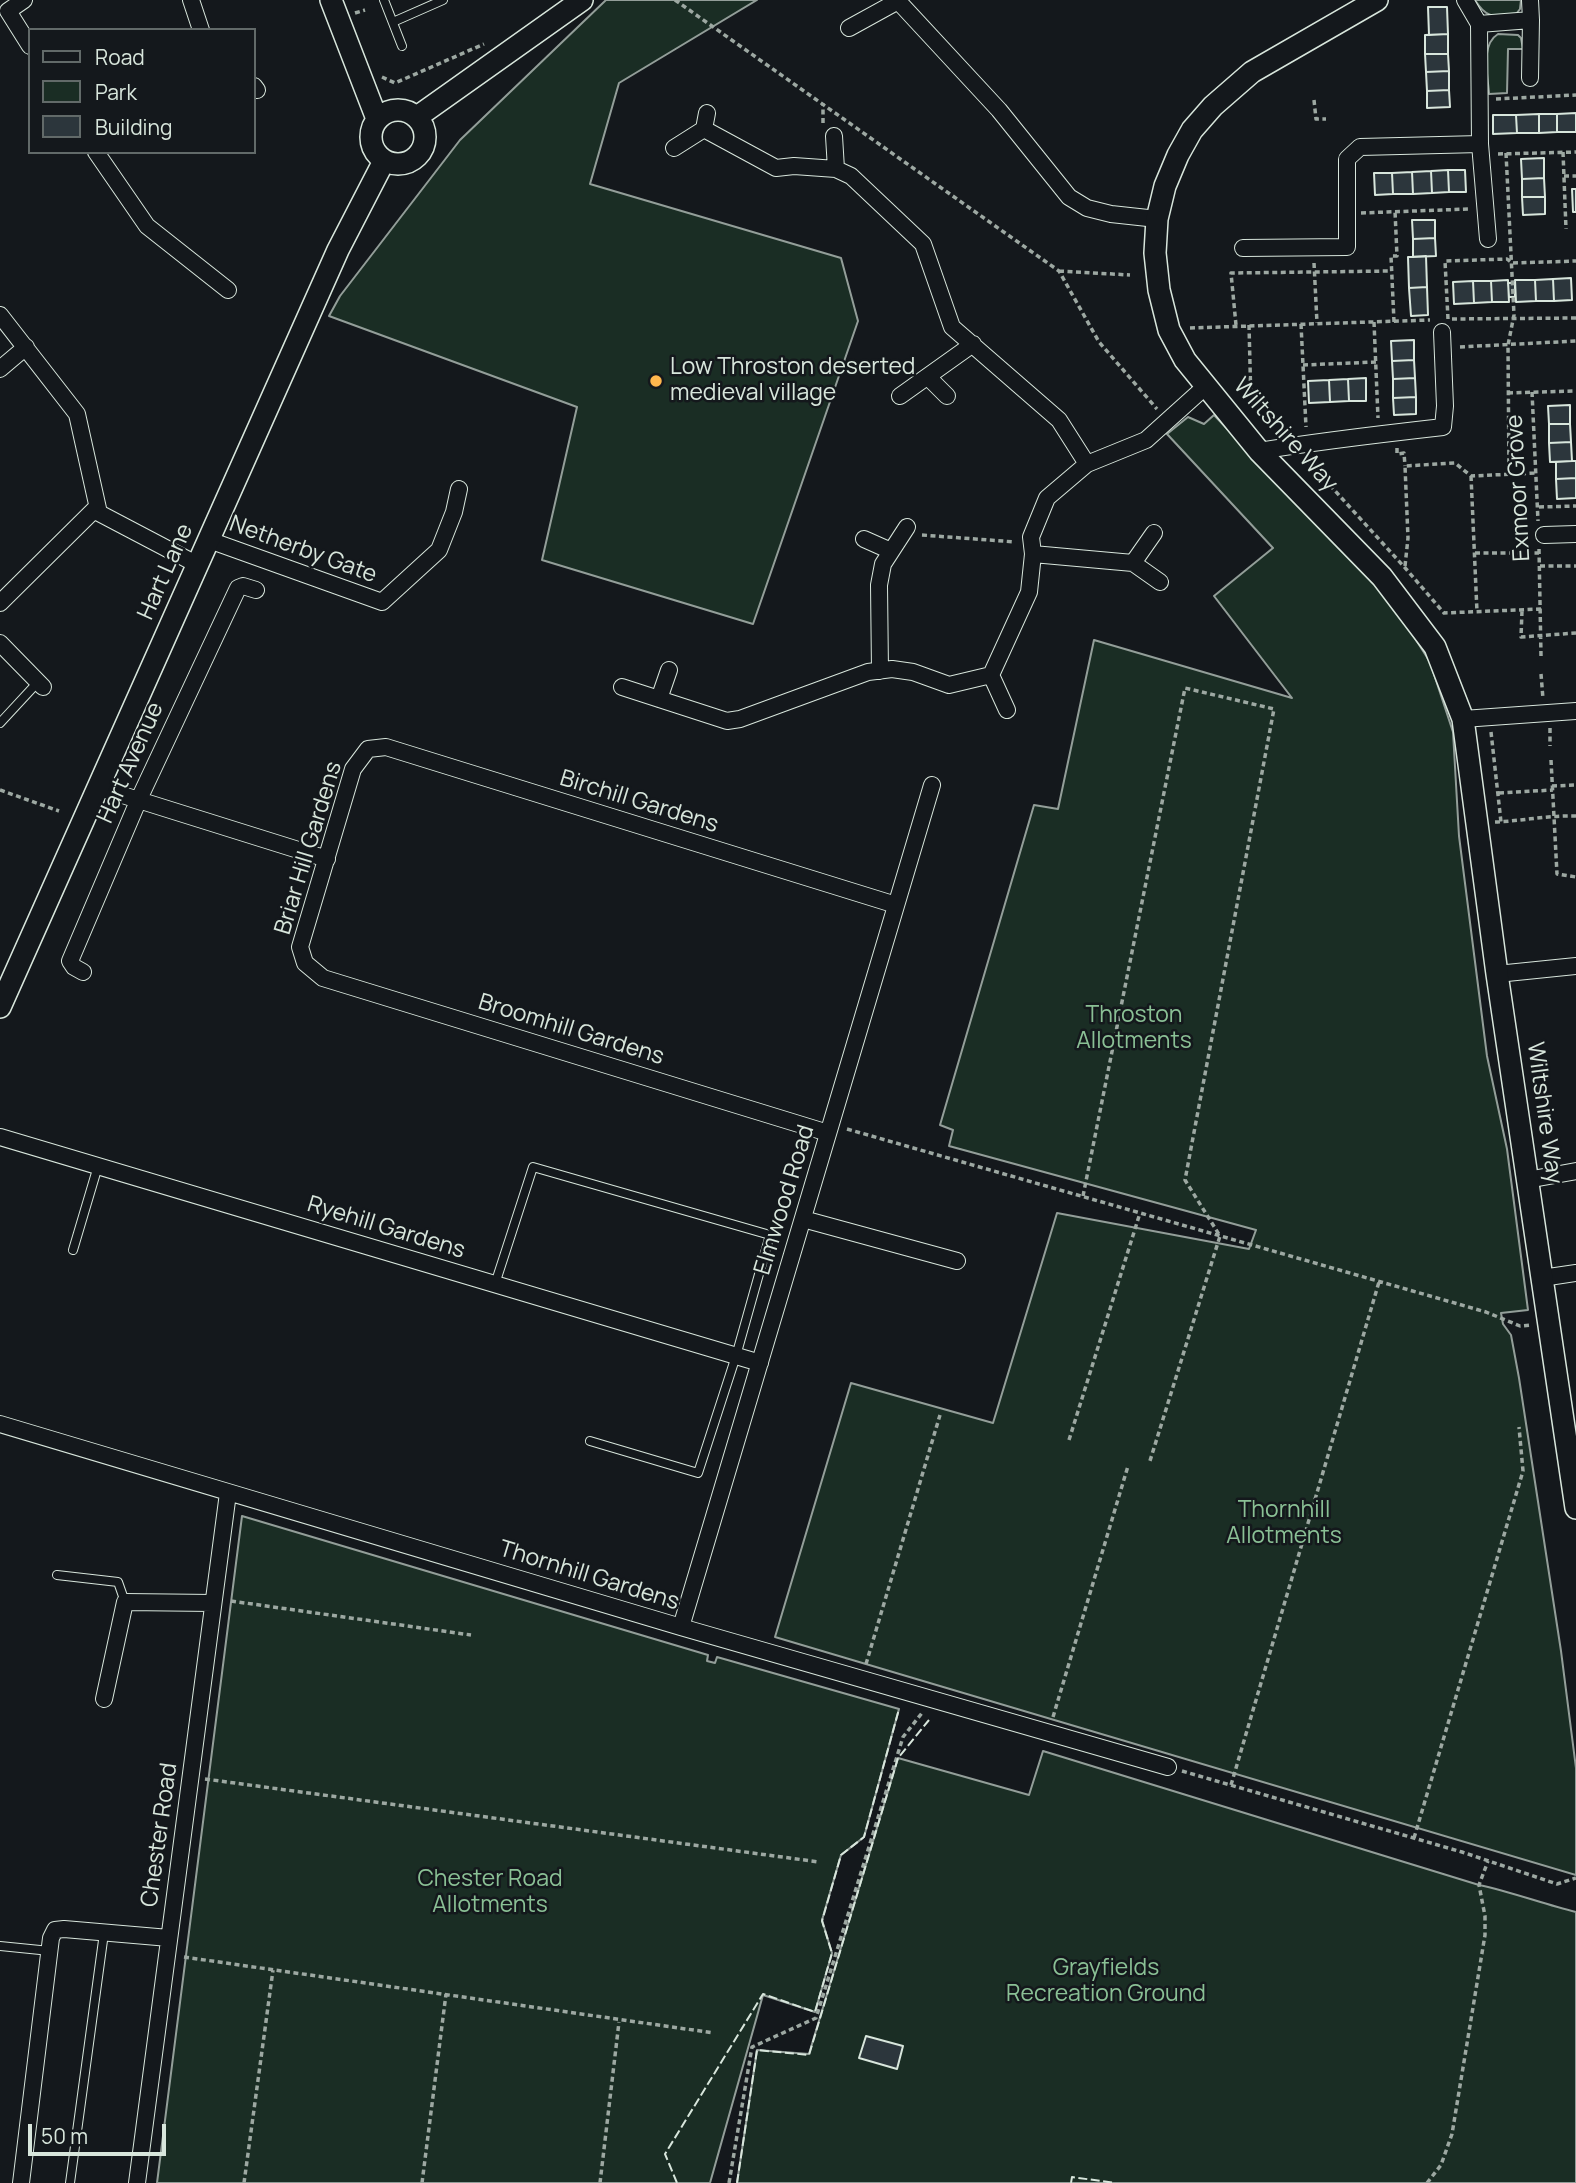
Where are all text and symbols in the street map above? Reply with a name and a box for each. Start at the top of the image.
legend [28,28,256,154]
text: Road [95,43,145,71]
text: Park [95,78,137,106]
text: Building [95,113,172,141]
place label: Low Throston deserted medieval village [670,354,915,408]
marker: Low Throston deserted medieval village [648,373,664,389]
street label: Wiltshire Way [1227,373,1343,497]
street label: Exmoor Grove [1501,414,1537,562]
street label: Netherby Gate [226,511,380,589]
street label: Hart Lane [133,520,199,624]
street label: Hart Avenue [92,698,170,828]
street label: Briar Hill Gardens [270,758,348,938]
street label: Birchill Gardens [556,765,722,839]
street label: Broomhill Gardens [475,989,667,1071]
park label: Throston Allotments [1076,1002,1192,1056]
street label: Wiltshire Way [1520,1040,1568,1186]
street label: Elmwood Road [749,1122,821,1278]
street label: Ryehill Gardens [304,1191,468,1265]
park label: Thornhill Allotments [1226,1497,1342,1551]
street label: Thornhill Gardens [496,1535,682,1617]
street label: Chester Road [136,1761,184,1909]
park label: Chester Road Allotments [417,1866,563,1920]
park label: Grayfields Recreation Ground [1006,1955,1206,2009]
scale bar [32,2110,170,2154]
text: 50 m [41,2122,88,2150]

